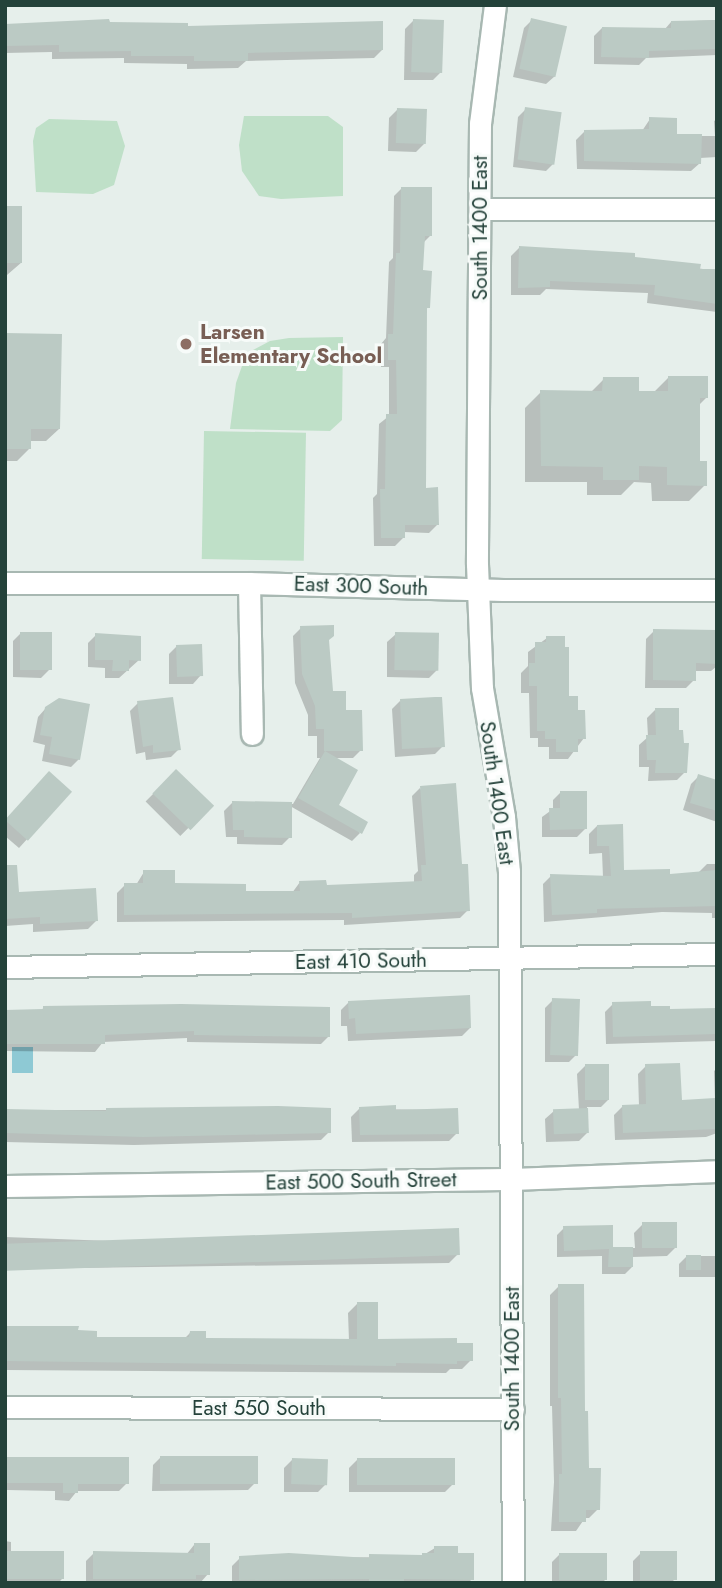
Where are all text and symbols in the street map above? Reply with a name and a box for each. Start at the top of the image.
street label: South 1400 East [467,156,493,300]
place label: Larsen Elementary School [200,319,382,369]
marker: Larsen Elementary School [178,336,194,352]
street label: East 300 South [293,571,429,601]
street label: South 1400 East [474,720,520,866]
street label: East 410 South [295,947,427,975]
street label: East 500 South Street [265,1167,457,1195]
street label: South 1400 East [499,1287,525,1431]
street label: East 550 South [192,1395,326,1421]

